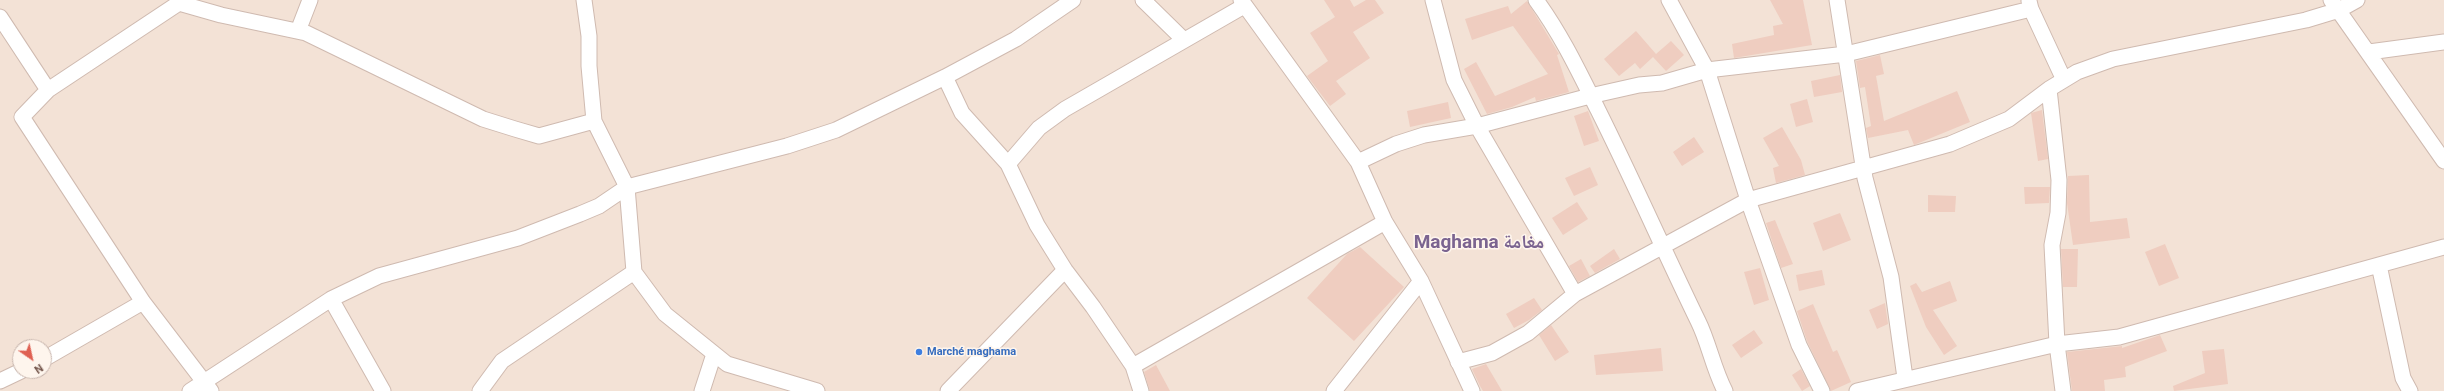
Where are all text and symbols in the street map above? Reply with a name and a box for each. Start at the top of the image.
district label: Maghama مغامة [1414,232,1544,254]
north arrow [12,339,52,379]
place label: Marché maghama [927,345,1016,359]
marker: Marché maghama [914,347,924,357]
text: N [32,361,45,376]

